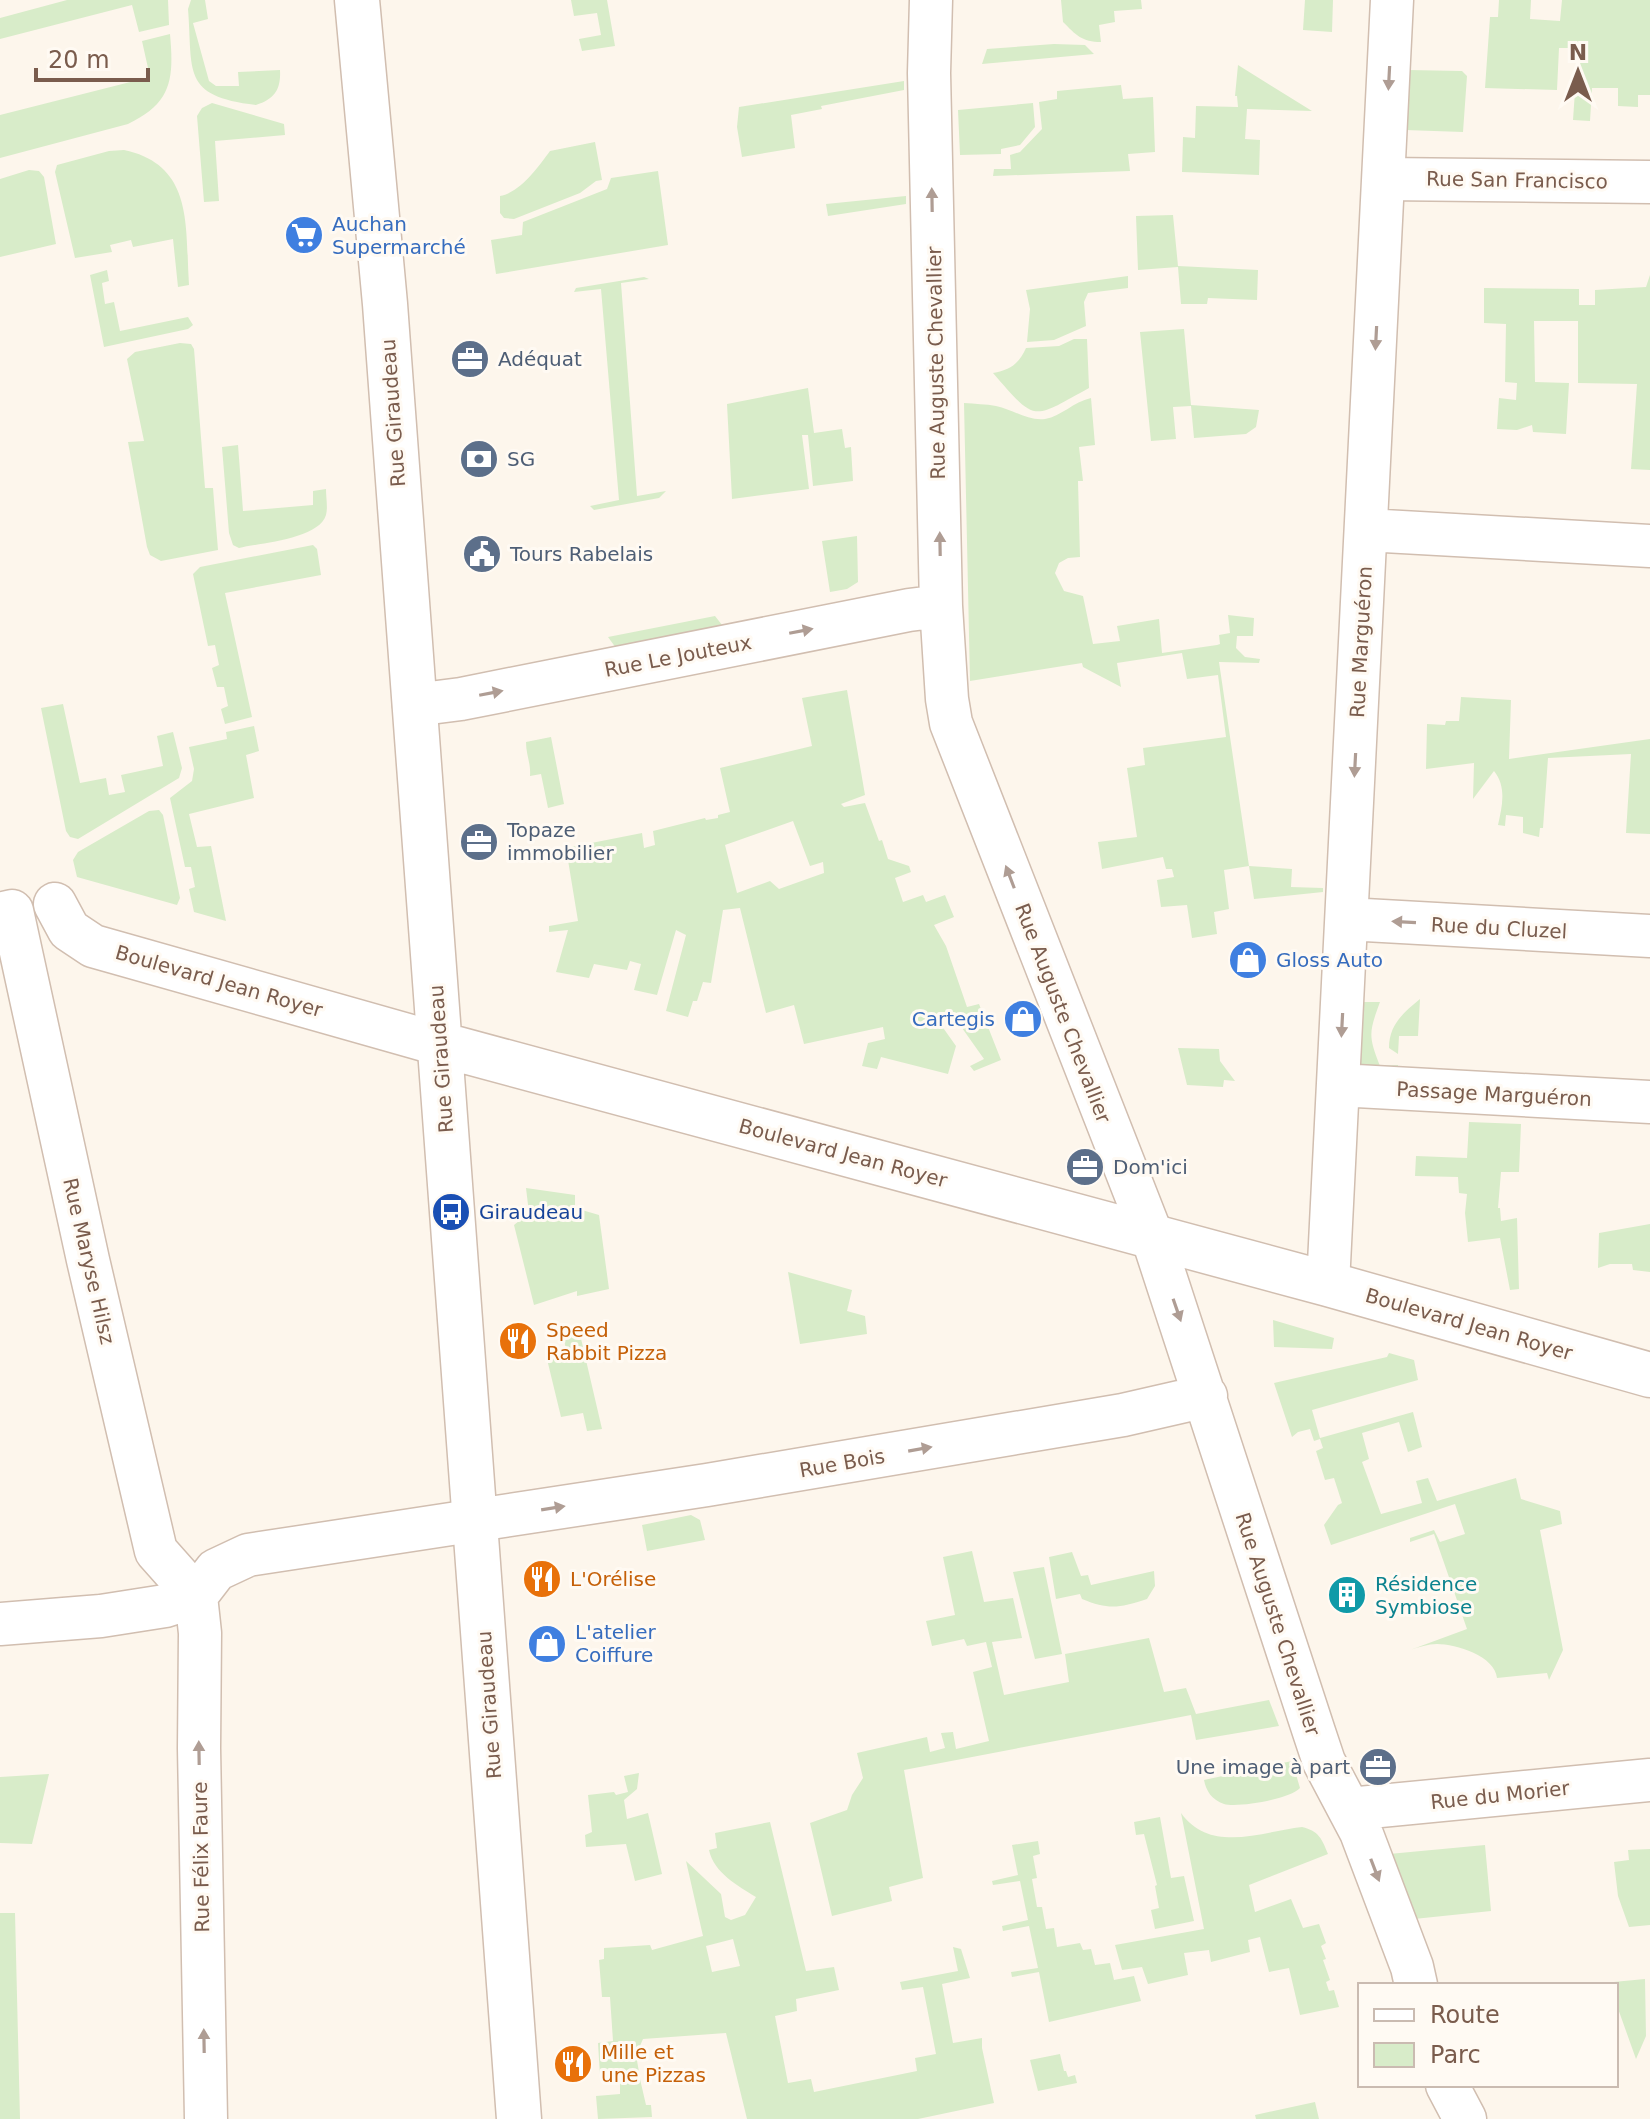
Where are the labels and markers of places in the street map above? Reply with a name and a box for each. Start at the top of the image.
place label: Auchan Supermarché [332,212,466,259]
supermarket icon: Auchan Supermarché [283,214,325,256]
office icon: Adéquat [449,338,491,380]
place label: Adéquat [498,347,582,371]
bank icon: SG [458,438,500,480]
place label: SG [507,447,535,471]
public building icon: Tours Rabelais [461,533,503,575]
place label: Tours Rabelais [509,542,653,566]
place label: Topaze immobilier [506,818,614,865]
office icon: Topaze immobilier [458,821,500,863]
shop icon: Gloss Auto [1227,939,1269,981]
place label: Gloss Auto [1276,948,1383,972]
shop icon: Cartegis [1002,998,1044,1040]
place label: Cartegis [912,1007,995,1031]
office icon: Dom'ici [1064,1146,1106,1188]
place label: Dom'ici [1113,1155,1188,1179]
bus stop icon: Giraudeau [430,1191,472,1233]
place label: Giraudeau [479,1200,583,1224]
place label: Speed Rabbit Pizza [546,1318,667,1365]
restaurant icon: Speed Rabbit Pizza [497,1320,539,1362]
restaurant icon: L'Orélise [521,1558,563,1600]
place label: L'Orélise [570,1567,656,1591]
place label: Résidence Symbiose [1375,1572,1477,1619]
building icon: Résidence Symbiose [1326,1574,1368,1616]
place label: L'atelier Coiffure [575,1620,656,1667]
shop icon: L'atelier Coiffure [526,1623,568,1665]
office icon: Une image à part [1357,1746,1399,1788]
place label: Une image à part [1176,1755,1350,1779]
place label: Mille et une Pizzas [601,2040,706,2087]
restaurant icon: Mille et une Pizzas [552,2043,594,2085]

